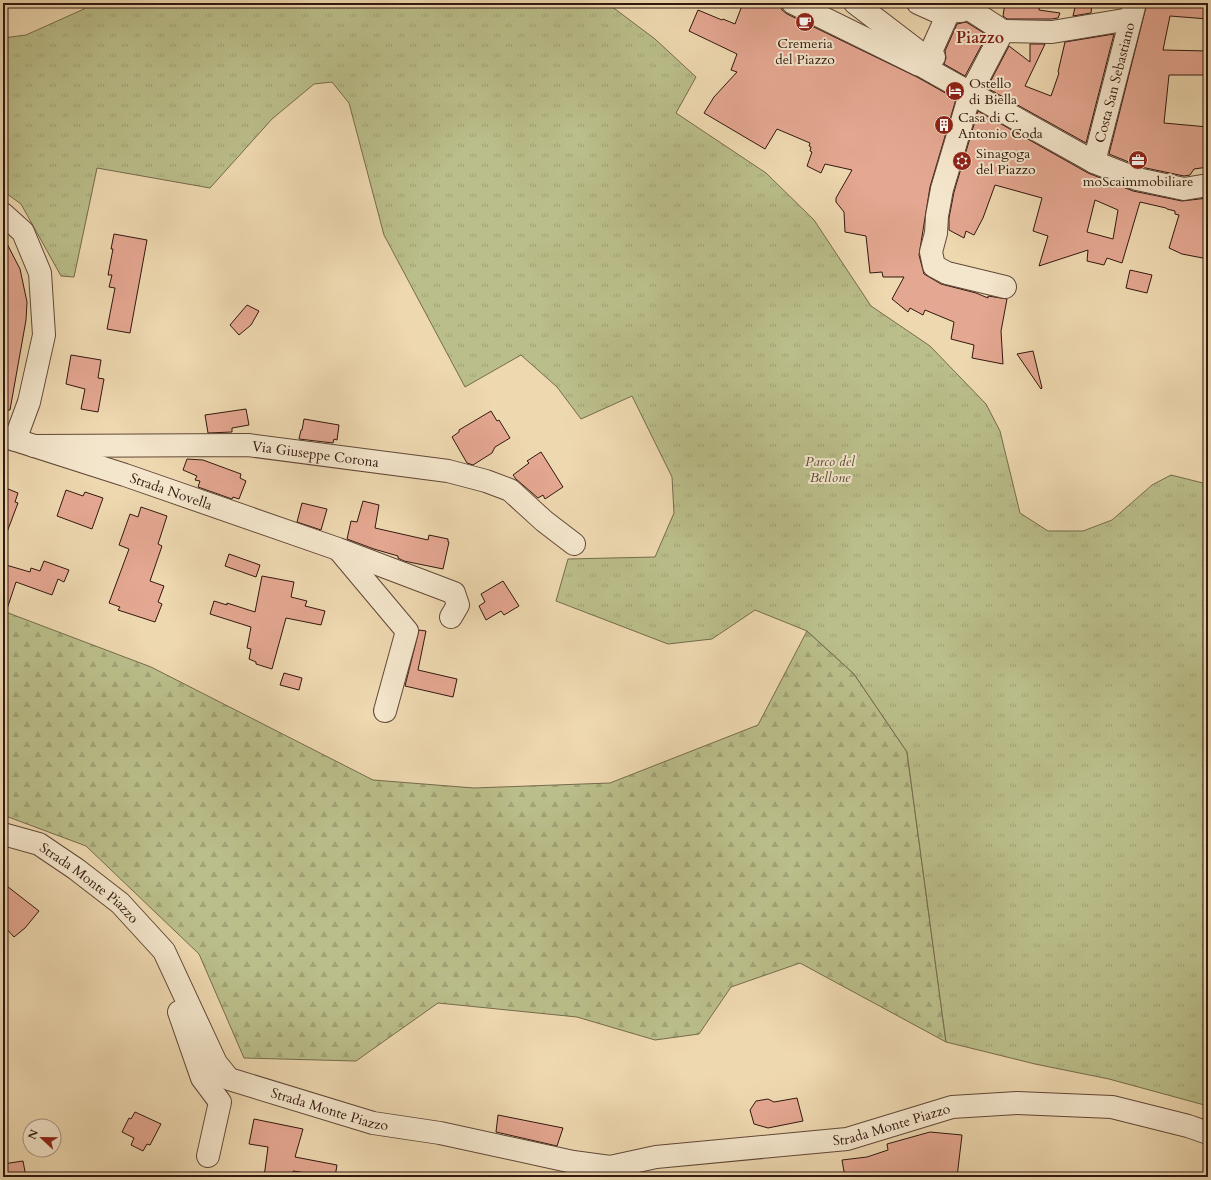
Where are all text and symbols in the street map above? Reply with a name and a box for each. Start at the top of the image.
cafe icon: Cremeria del Piazzo [794,11,816,33]
street label: Costa San Sebastiano [1090,20,1139,145]
district label: Piazzo [956,27,1004,49]
place label: Cremeria del Piazzo [775,34,835,69]
place label: Ostello di Biella [969,74,1017,109]
hotel icon: Ostello di Biella [944,80,966,102]
place label: Casa di C. Antonio Coda [958,108,1043,143]
building icon: Casa di C. Antonio Coda [933,114,955,136]
place label: Sinagoga del Piazzo [976,144,1036,179]
office icon: moScaimmobiliare [1127,149,1149,171]
synagogue icon: Sinagoga del Piazzo [951,150,973,172]
place label: moScaimmobiliare [1083,172,1193,191]
street label: Via Giuseppe Corona [251,436,380,471]
park label: Parco del Bellone [805,452,856,487]
street label: Strada Novella [127,468,215,514]
street label: Strada Monte Piazzo [36,838,144,928]
street label: Strada Monte Piazzo [269,1083,390,1135]
street label: Strada Monte Piazzo [832,1099,953,1150]
north arrow [22,1118,62,1158]
text: N [24,1127,42,1142]

